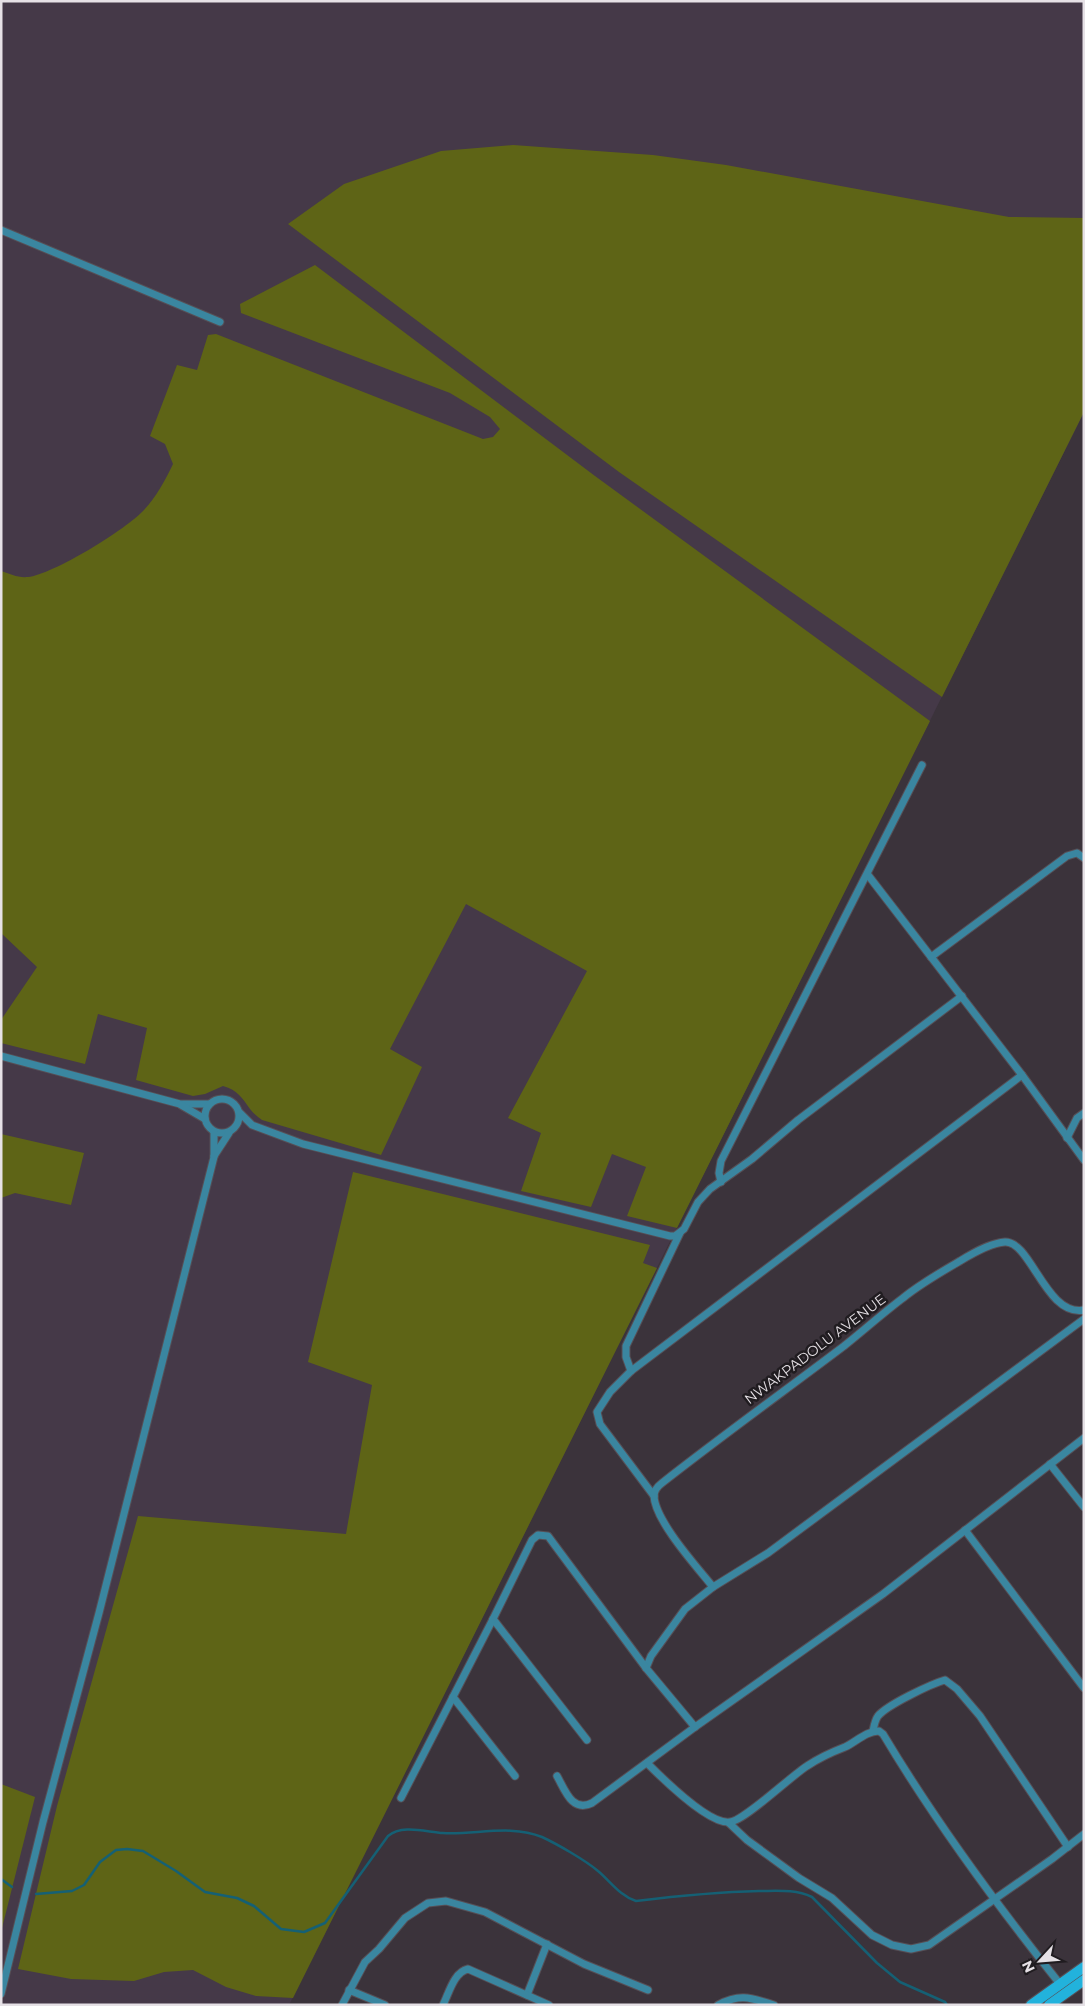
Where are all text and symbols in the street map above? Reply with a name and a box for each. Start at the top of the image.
street label: NWAKPADOLU AVENUE [741,1290,889,1408]
north arrow [1015,1936,1065,1986]
text: N [1018,1958,1039,1976]

